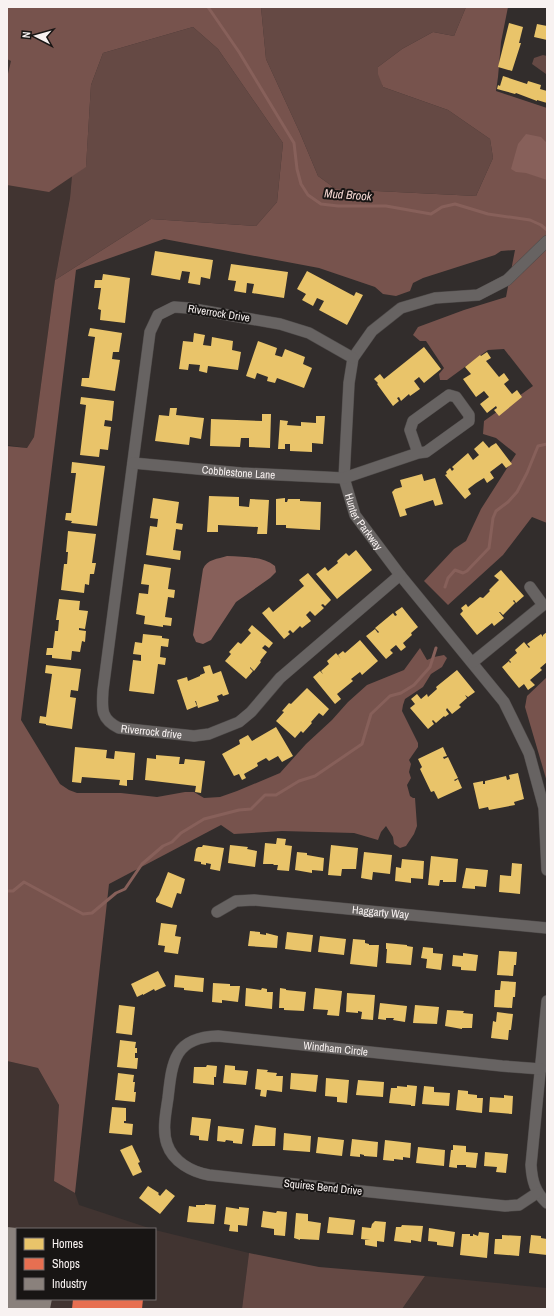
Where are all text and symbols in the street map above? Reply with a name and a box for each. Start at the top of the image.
north arrow [16,16,56,56]
text: N [19,31,33,39]
water label: Mud Brook [324,185,373,205]
street label: Riverrock Drive [187,301,251,325]
street label: Cobblestone Lane [201,462,276,482]
street label: Hunter Parkway [342,492,386,553]
street label: Riverrock drive [120,721,183,742]
street label: Haggarty Way [351,902,410,922]
street label: Windham Circle [303,1038,369,1059]
street label: Squires Bend Drive [283,1176,363,1198]
legend [16,1228,156,1300]
text: Homes [52,1236,83,1252]
text: Shops [52,1256,80,1272]
text: Industry [52,1276,87,1292]

